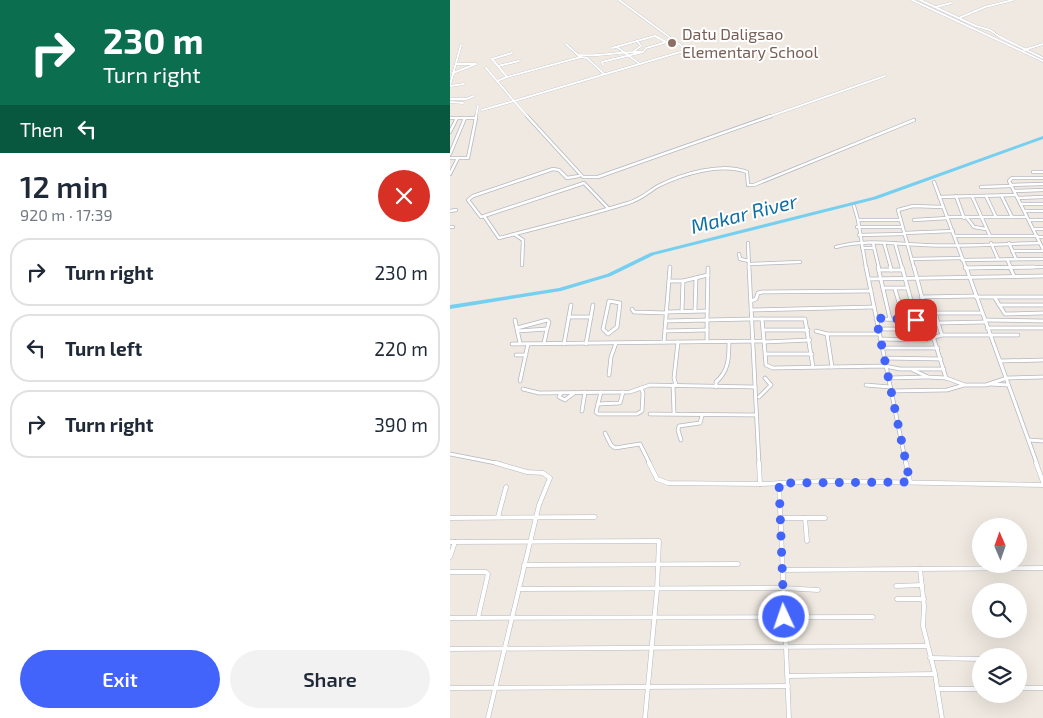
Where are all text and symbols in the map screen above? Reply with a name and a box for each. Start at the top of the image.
text: 230 m [103,19,204,61]
icon: right [20,20,85,85]
place label: Datu Daligsao Elementary School [682,24,818,61]
marker: Datu Daligsao Elementary School [666,37,678,49]
text: Turn right [103,61,201,87]
icon: left [73,115,101,143]
text: Then [20,118,63,141]
text: 12 min [20,168,108,204]
button: close [378,170,430,222]
water label: Makar River [688,188,801,238]
text: 920 m · 17:39 [20,205,113,224]
icon: right [22,258,50,286]
text: Turn right [65,261,153,284]
text: 230 m [374,261,428,284]
pin [895,299,937,341]
icon: arrive [902,306,930,334]
icon: left [22,334,50,362]
text: Turn left [65,337,142,360]
text: 220 m [374,337,428,360]
icon: right [22,410,50,438]
text: Turn right [65,413,153,436]
text: 390 m [374,413,428,436]
north arrow [972,518,1028,572]
map controls [972,518,1027,703]
button: search [972,583,1027,638]
position arrow [757,590,809,642]
button: layers [972,648,1027,703]
button: Exit [20,650,220,708]
button: Share [230,650,430,708]

